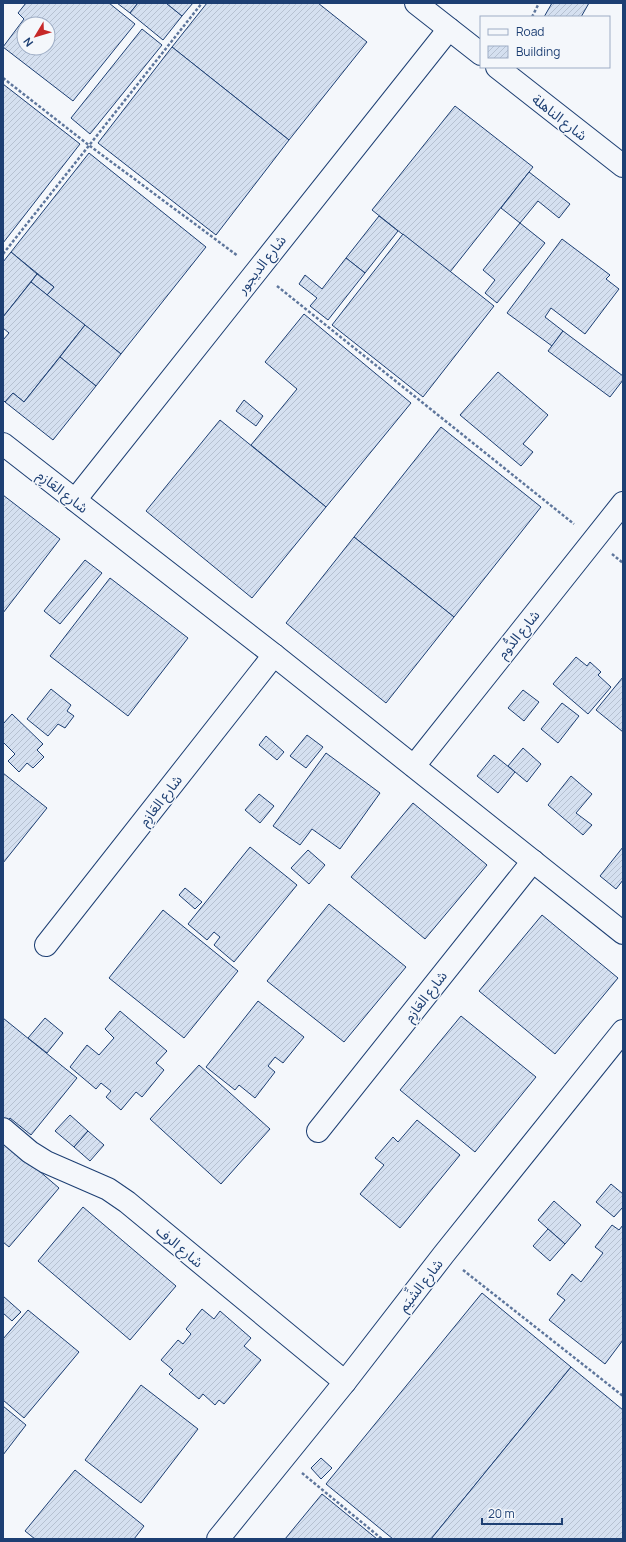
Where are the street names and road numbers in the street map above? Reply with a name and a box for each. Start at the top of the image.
street label: شارع الناهلة [527,90,591,146]
street label: شارع الديجور [232,231,291,299]
street label: شارع العَازِم [32,465,92,518]
street label: شارع الدُّوم [493,606,545,664]
street label: شارع العَازِم [134,771,187,831]
street label: شارع العَازِم [399,967,452,1027]
street label: شارع الرف [151,1221,208,1273]
street label: شارع الشِّيَم [393,1254,448,1317]

